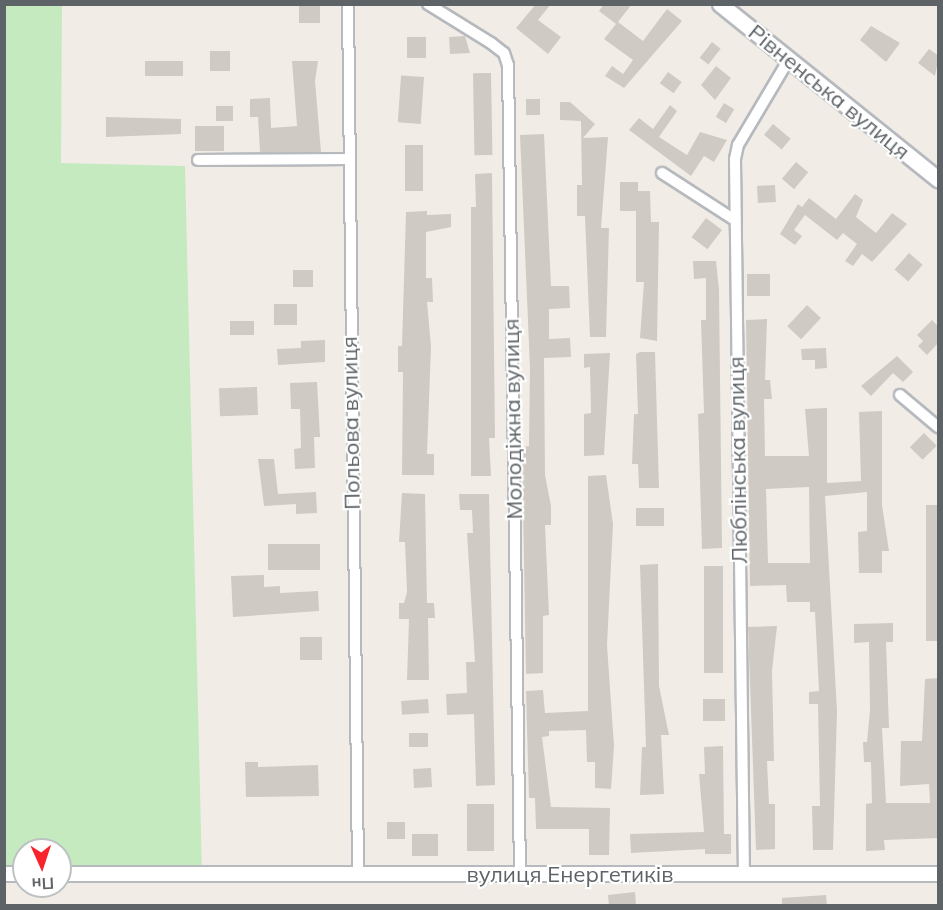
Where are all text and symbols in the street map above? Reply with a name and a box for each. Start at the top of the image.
street label: Рівненська вулиця [743,19,915,165]
street label: Молодіжна вулиця [498,318,528,520]
street label: Польова вулиця [336,336,366,510]
street label: Люблінська вулиця [723,356,753,564]
north arrow [12,838,72,898]
street label: вулиця Енергетиків [466,862,674,888]
text: Пн [31,873,54,895]

